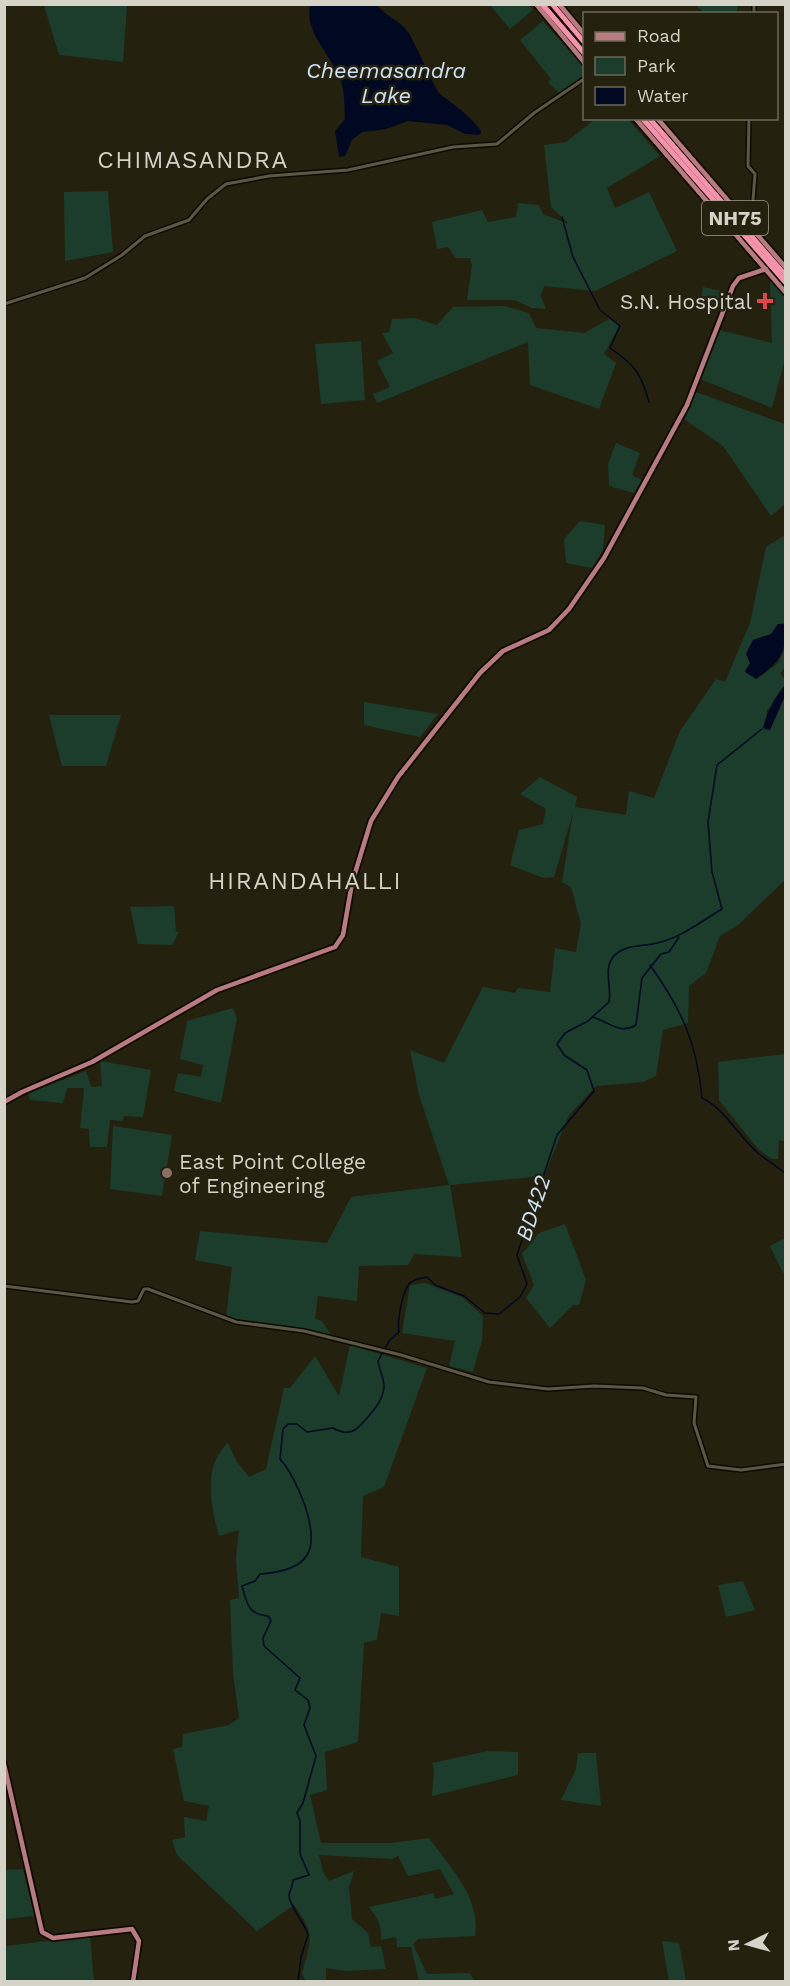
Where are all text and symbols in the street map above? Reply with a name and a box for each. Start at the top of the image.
legend [583,12,778,120]
text: Road [637,25,681,46]
text: Park [637,55,676,76]
water label: Cheemasandra Lake [306,58,466,108]
text: Water [637,85,689,106]
district label: CHIMASANDRA [97,146,289,174]
road number: NH75 [702,201,768,235]
place label: S.N. Hospital [620,289,753,314]
marker: S.N. Hospital [756,292,774,310]
district label: HIRANDAHALLI [208,867,402,895]
place label: East Point College of Engineering [179,1149,366,1198]
marker: East Point College of Engineering [160,1166,174,1180]
water label: BD422 [511,1172,555,1244]
north arrow [718,1914,778,1974]
text: N [724,1939,744,1952]

